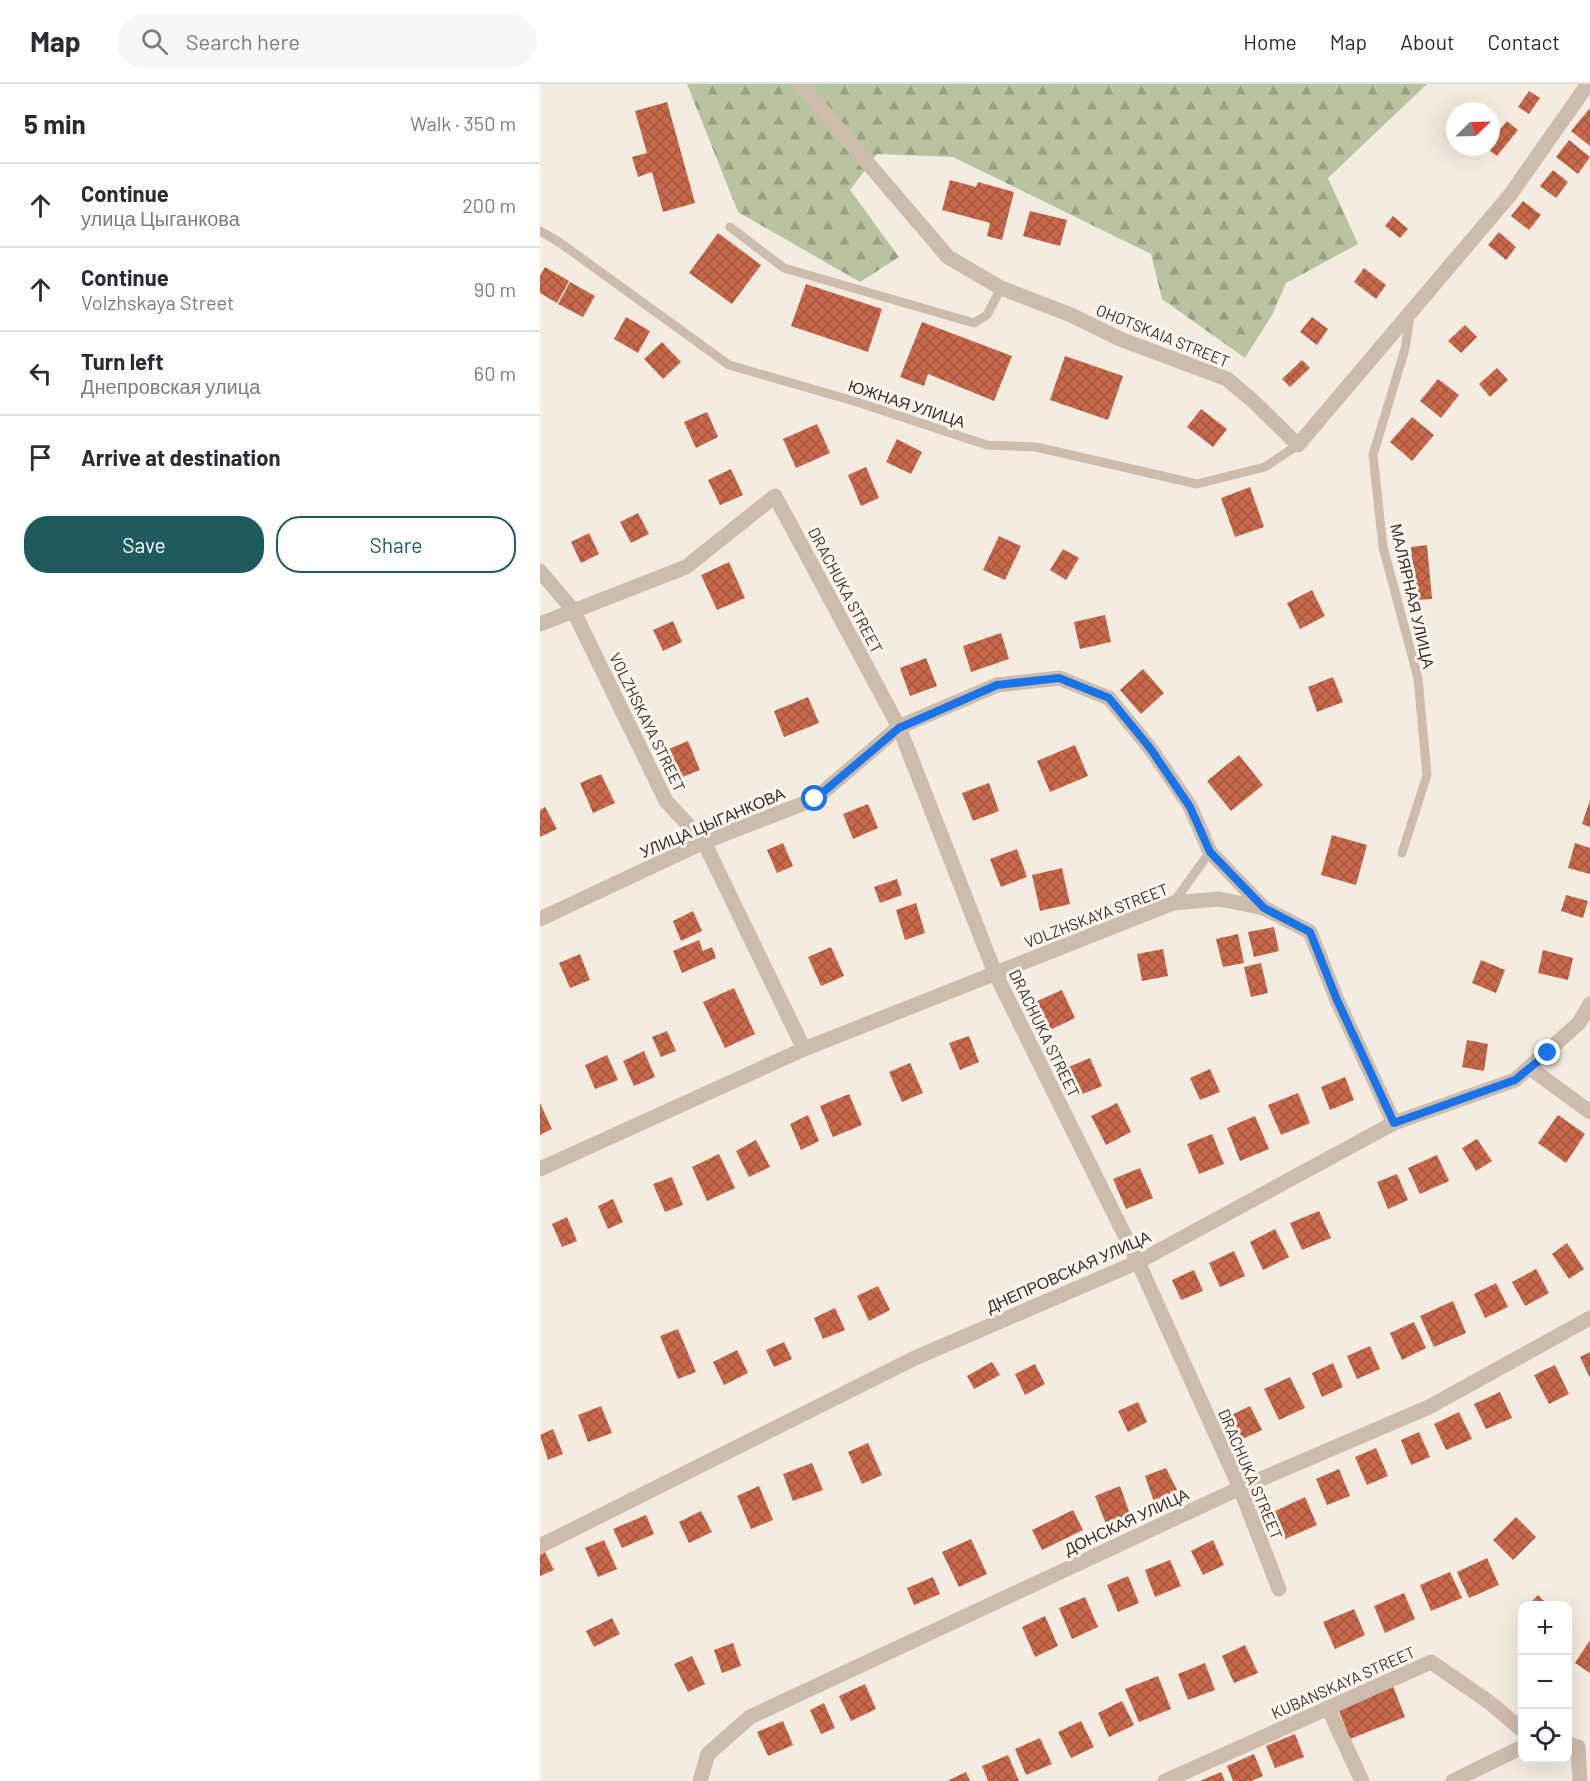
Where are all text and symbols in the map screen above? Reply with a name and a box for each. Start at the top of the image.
search box [117,14,537,68]
text: Map [30,24,81,58]
icon: search [138,25,171,58]
text: Search here [186,28,300,54]
text: Home [1243,29,1297,54]
text: Map [1330,29,1367,54]
text: About [1400,29,1455,54]
text: Contact [1488,29,1560,54]
north arrow [1446,102,1500,156]
text: 5 min [24,108,86,139]
text: Walk · 350 m [410,111,516,135]
text: Continue [81,180,169,206]
icon: ahead [24,189,57,222]
text: 200 m [462,193,516,217]
text: улица Цыганкова [81,206,240,230]
text: Continue [81,264,169,290]
icon: ahead [24,273,57,306]
text: 90 m [474,277,516,301]
text: Volzhskaya Street [81,290,234,314]
street label: OHOTSKAIA STREET [1094,300,1232,370]
text: Turn left [81,348,164,374]
icon: left [24,357,57,390]
text: 60 m [474,361,516,385]
text: Днепровская улица [81,374,260,398]
street label: ЮЖНАЯ УЛИЦА [846,375,968,431]
icon: arrive [24,441,57,474]
text: Arrive at destination [81,444,280,470]
button: Save [24,516,264,573]
button: Share [276,516,516,573]
street label: МАЛЯРНАЯ УЛИЦА [1387,522,1439,671]
street label: DRACHUKA STREET [805,524,887,656]
street label: VOLZHSKAYA STREET [606,649,690,795]
street label: УЛИЦА ЦЫГАНКОВА [637,783,788,861]
route start [801,785,827,811]
street label: VOLZHSKAYA STREET [1021,879,1171,951]
street label: DRACHUKA STREET [1006,966,1084,1100]
route end [1534,1039,1560,1065]
street label: ДНЕПРОВСКАЯ УЛИЦА [983,1226,1153,1316]
street label: DRACHUKA STREET [1215,1406,1287,1542]
street label: ДОНСКАЯ УЛИЦА [1061,1484,1192,1558]
map controls [1518,1601,1572,1763]
button: + [1518,1601,1572,1655]
street label: KUBANSKAYA STREET [1268,1642,1418,1722]
button: − [1518,1655,1572,1709]
button: locate [1518,1709,1572,1763]

